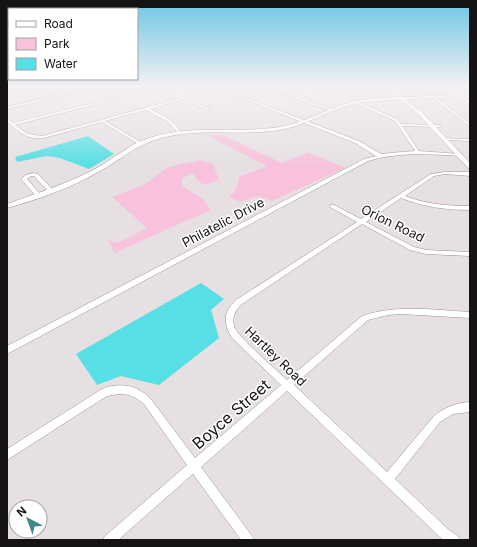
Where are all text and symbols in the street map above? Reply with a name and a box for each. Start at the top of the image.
legend [8,8,138,80]
text: Road [44,16,73,31]
text: Park [44,36,70,51]
text: Water [44,56,78,71]
street label: Philatelic Drive [179,194,267,250]
street label: Orion Road [359,201,427,245]
street label: Hartley Road [242,323,310,389]
street label: Boyce Street [188,375,274,453]
north arrow [8,499,48,539]
text: N [14,503,29,519]

